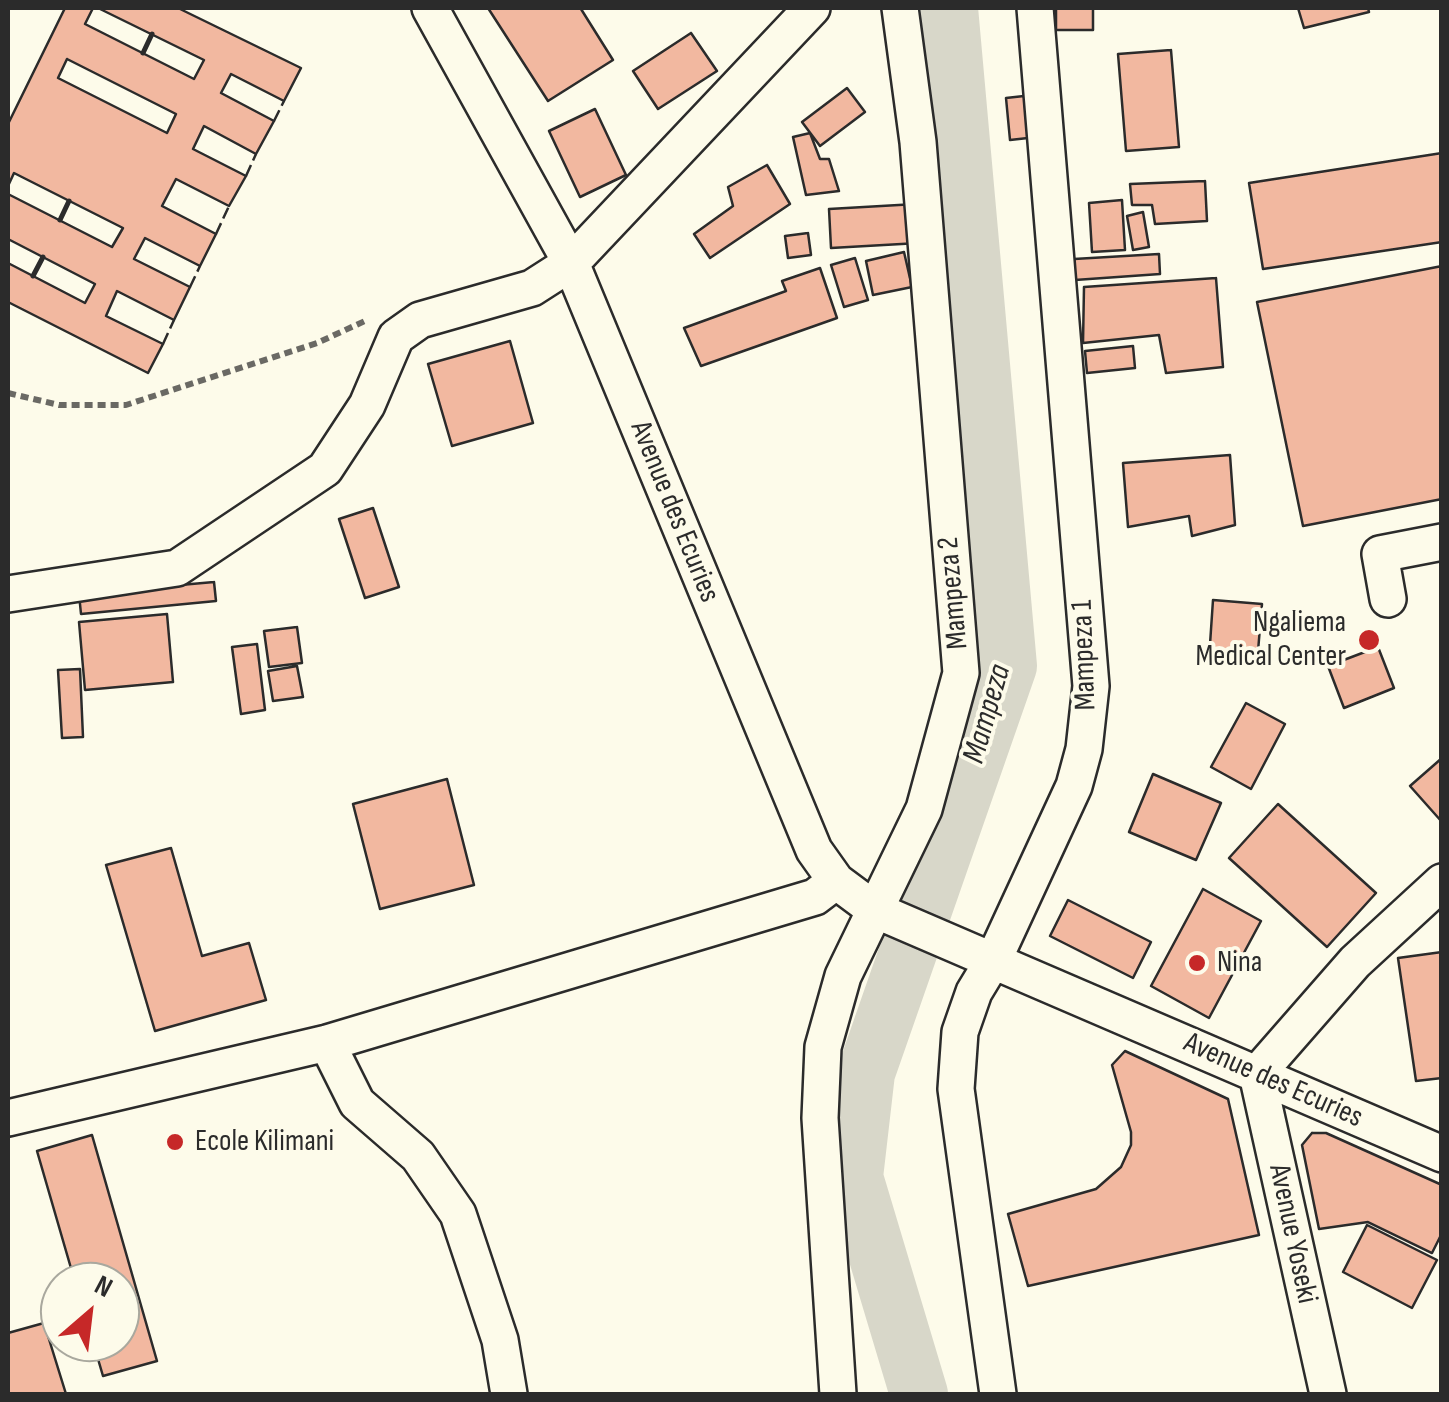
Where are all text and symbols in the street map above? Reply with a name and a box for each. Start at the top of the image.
street label: Avenue des Ecuries [621,416,727,608]
street label: Mampeza 2 [931,535,977,651]
street label: Mampeza 1 [1065,599,1105,711]
place label: Ngaliema Medical Center [1196,605,1346,676]
marker: Ngaliema Medical Center [1356,627,1382,653]
water label: Mampeza [956,660,1020,768]
place label: Nina [1217,945,1262,981]
marker: Nina [1186,952,1208,974]
street label: Avenue des Ecuries [1178,1026,1368,1136]
place label: Ecole Kilimani [195,1124,334,1160]
marker: Ecole Kilimani [164,1131,186,1153]
street label: Avenue Yoseki [1260,1161,1324,1307]
north arrow [40,1262,140,1362]
text: N [89,1269,118,1305]

